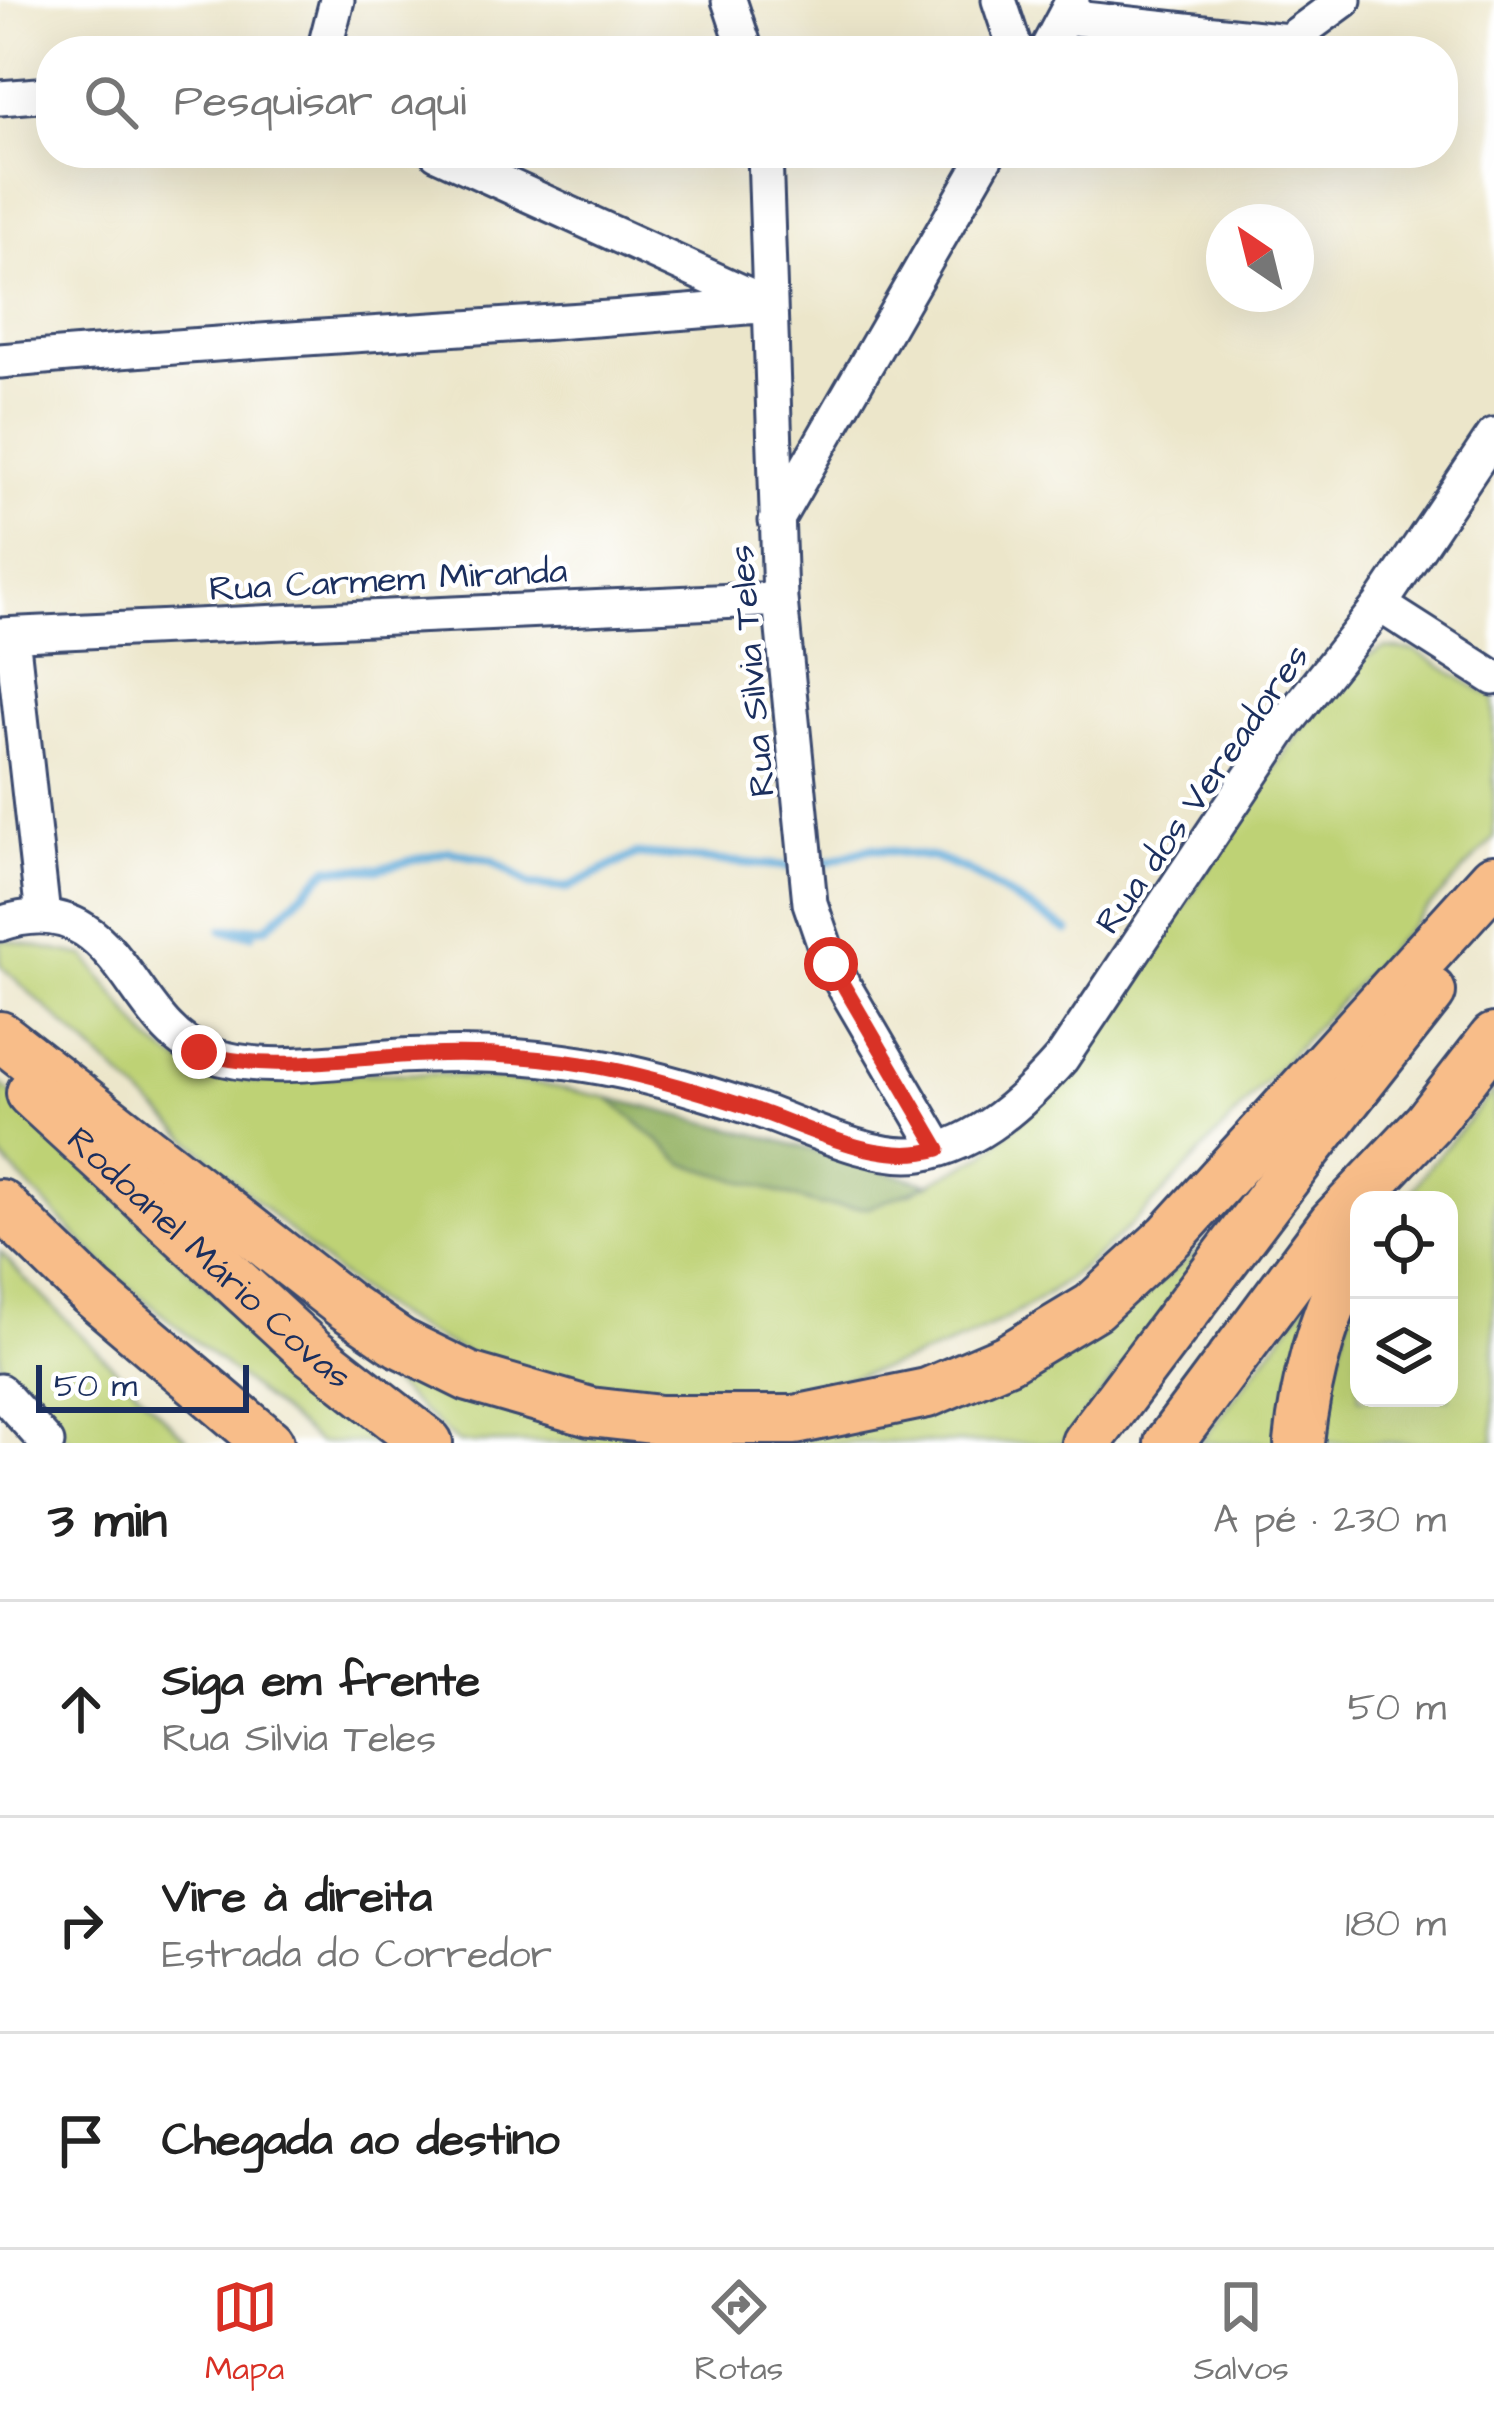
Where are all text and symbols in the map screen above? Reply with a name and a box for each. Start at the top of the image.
search box [36,36,1458,168]
icon: search [78,69,144,135]
text: Pesquisar aqui [174,71,466,133]
north arrow [1206,204,1314,312]
street label: Rua Silvia Teles [716,543,789,799]
street label: Rua Carmem Miranda [208,546,568,615]
street label: Rua dos Vereadores [1084,634,1323,945]
route start [804,937,858,991]
route end [172,1025,226,1079]
street label: Rodoanel Mário Covas [55,1116,362,1402]
map controls [1350,1191,1458,1407]
button: locate [1350,1191,1458,1299]
button: layers [1350,1299,1458,1407]
scale bar [36,1359,249,1412]
text: 50 m [54,1363,137,1409]
text: 3 min [48,1486,167,1557]
text: A pé · 230 m [1213,1494,1446,1548]
text: Siga em frente [162,1651,480,1713]
icon: ahead [48,1676,114,1742]
text: 50 m [1348,1682,1446,1736]
text: Rua Silvia Teles [162,1713,436,1767]
text: Vire à direita [162,1867,432,1929]
icon: right [48,1892,114,1958]
text: 180 m [1345,1898,1446,1952]
text: Estrada do Corredor [162,1929,552,1983]
icon: arrive [48,2108,114,2174]
text: Chegada ao destino [162,2110,560,2172]
tab: Mapa [205,2274,284,2392]
tab: Rotas [695,2274,783,2392]
tab: Salvos [1193,2274,1289,2392]

